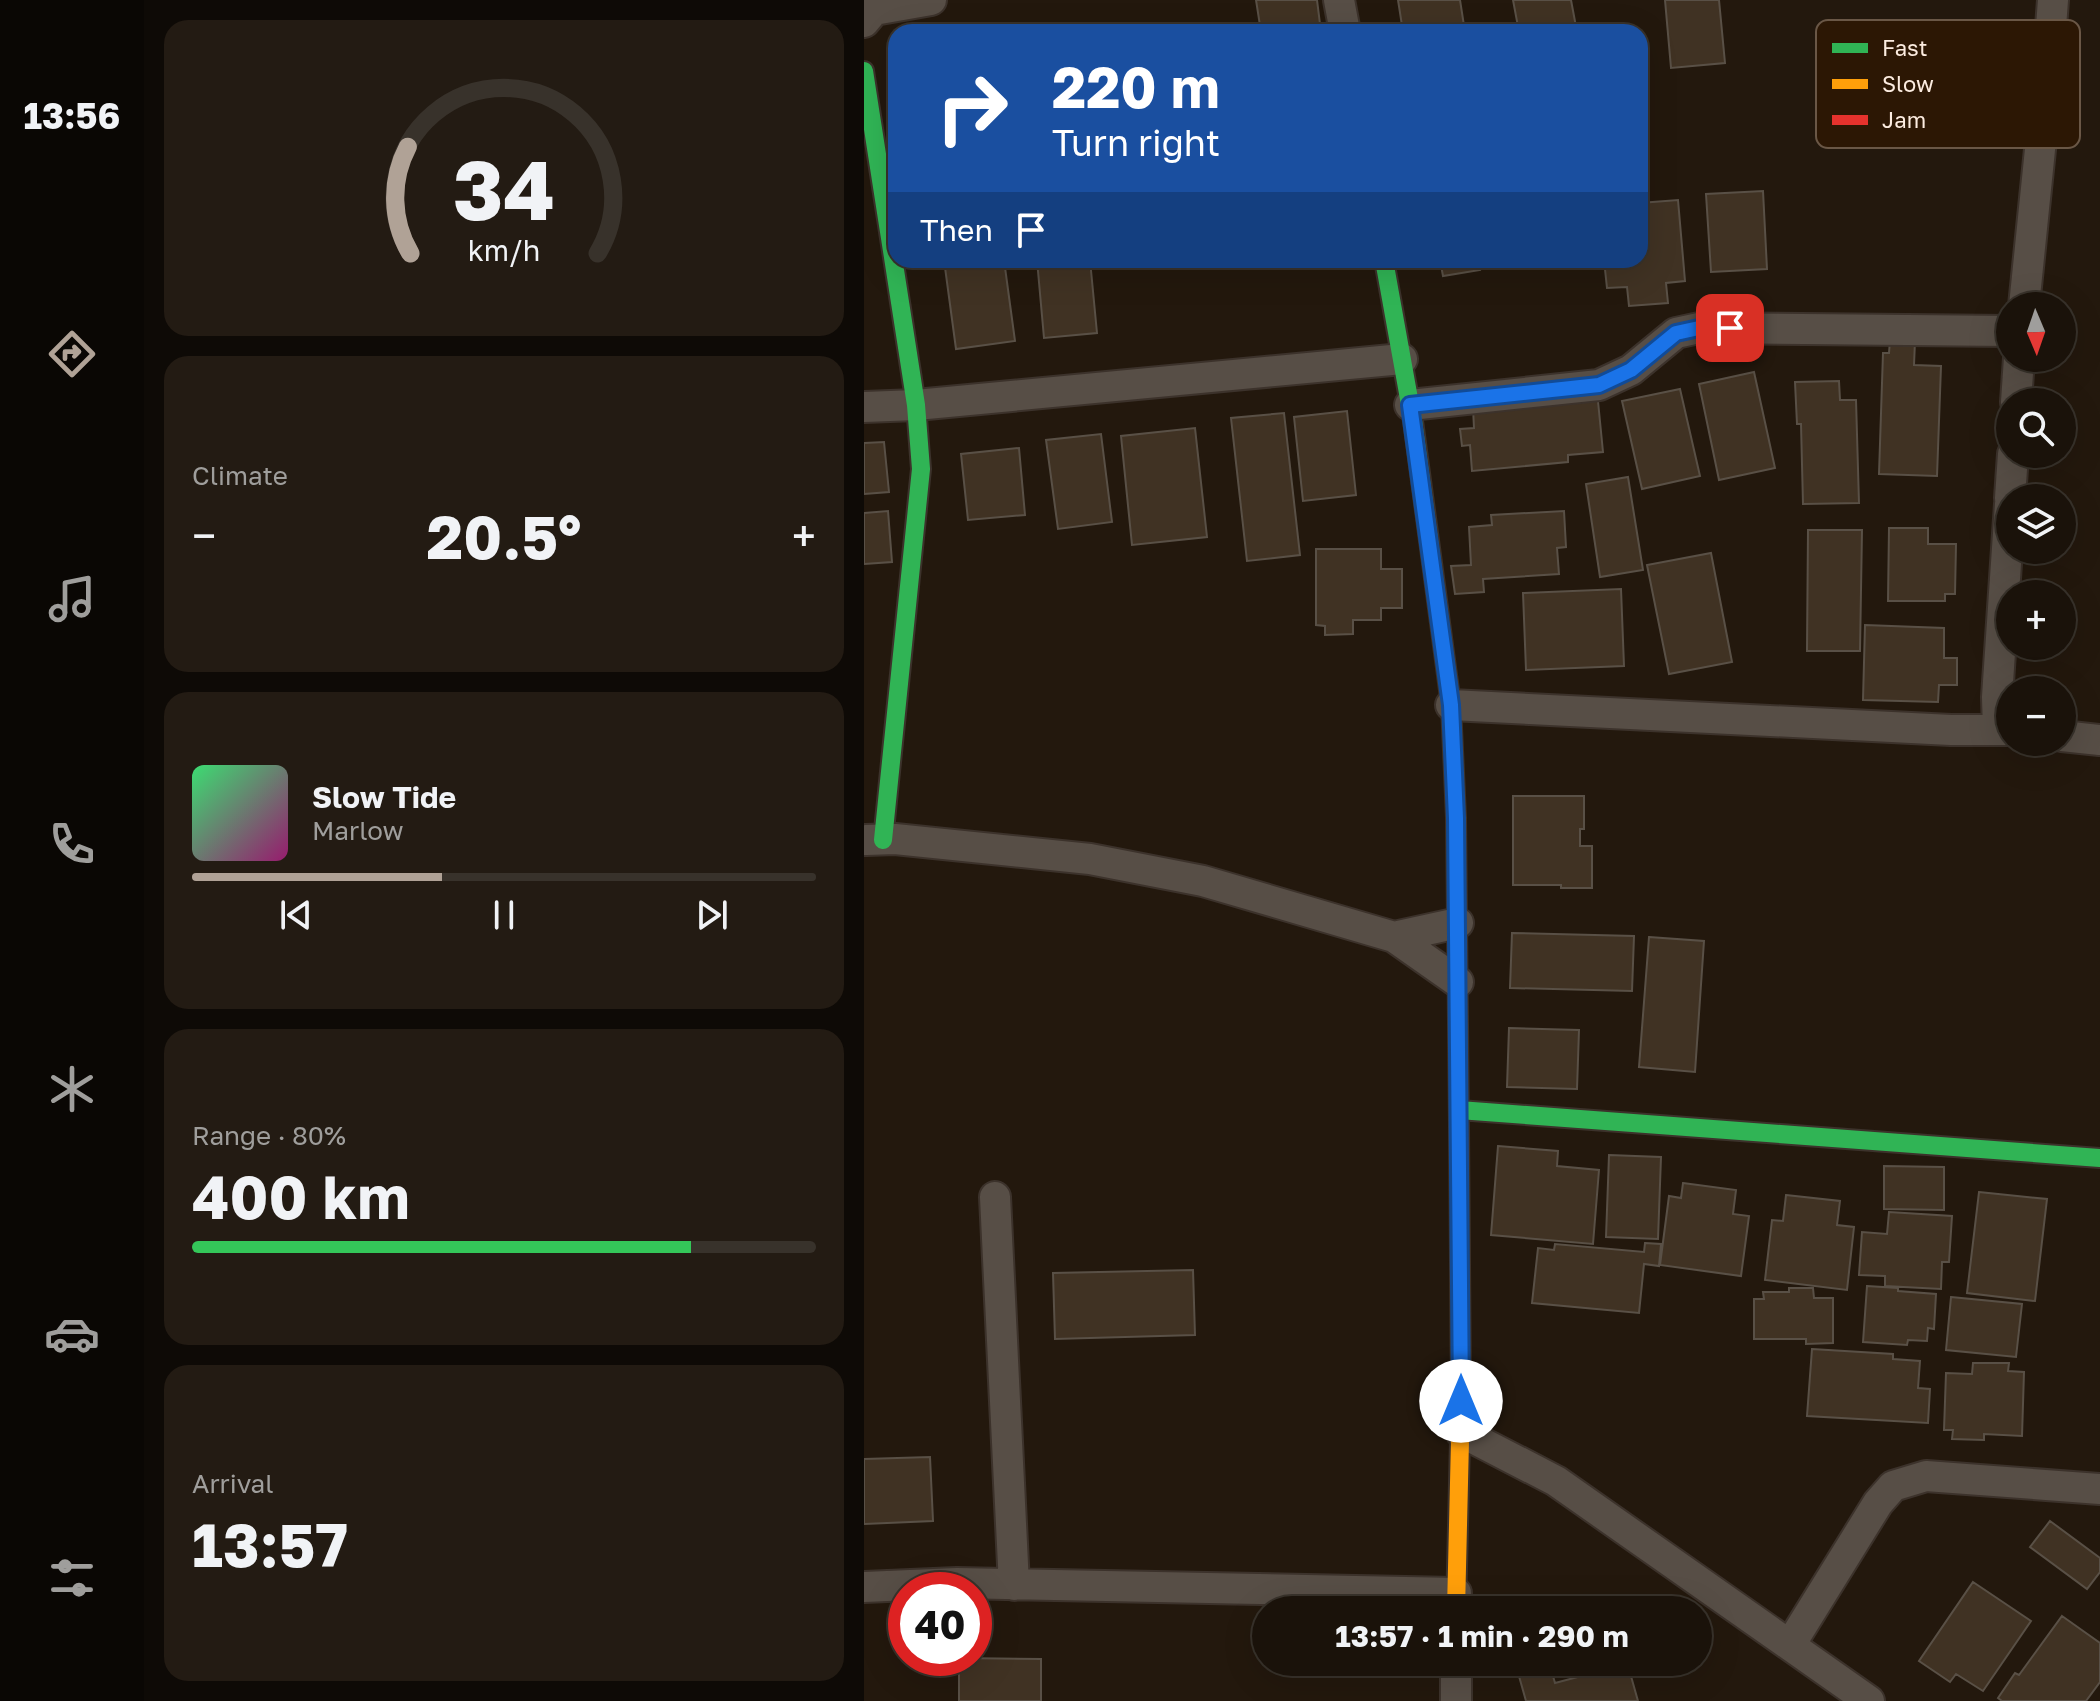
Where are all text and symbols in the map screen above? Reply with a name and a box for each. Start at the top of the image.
legend [1816,20,2080,148]
text: Fast [1882,34,1928,61]
text: 220 m [1052,53,1220,120]
icon: right [920,56,1024,160]
text: Slow [1882,70,1934,97]
text: 13:56 [24,94,120,137]
text: Jam [1882,106,1926,133]
text: Turn right [1052,121,1220,164]
text: 34 [453,138,555,238]
icon: arrive [1009,208,1053,252]
text: Then [920,212,993,248]
text: km/h [468,233,540,267]
north arrow [1996,292,2076,372]
map controls [1996,292,2076,756]
pin [1696,294,1764,362]
icon: arrive [1708,306,1752,350]
icon: directions [44,326,100,382]
button: search [1996,388,2076,468]
text: Climate [192,460,288,491]
button: layers [1996,484,2076,564]
text: 20.5° [427,500,581,572]
text: − [192,509,216,562]
text: + [792,509,816,562]
icon: music [44,571,100,627]
button: + [1996,580,2076,660]
button: − [1996,676,2076,756]
text: Slow Tide [312,779,456,815]
text: Marlow [312,815,404,846]
icon: phone [44,816,100,872]
icon: previous [274,893,318,937]
icon: pause [482,893,526,937]
icon: next [690,893,734,937]
icon: climate [44,1061,100,1117]
text: Range · 80% [192,1120,346,1151]
text: 400 km [192,1160,410,1232]
icon: car [44,1306,100,1362]
position arrow [1419,1359,1503,1443]
text: Arrival [192,1468,273,1499]
text: 13:57 [192,1508,348,1580]
icon: filters [44,1550,100,1606]
speed limit sign: 40 [888,1572,992,1676]
text: 13:57 · 1 min · 290 m [1335,1618,1629,1654]

